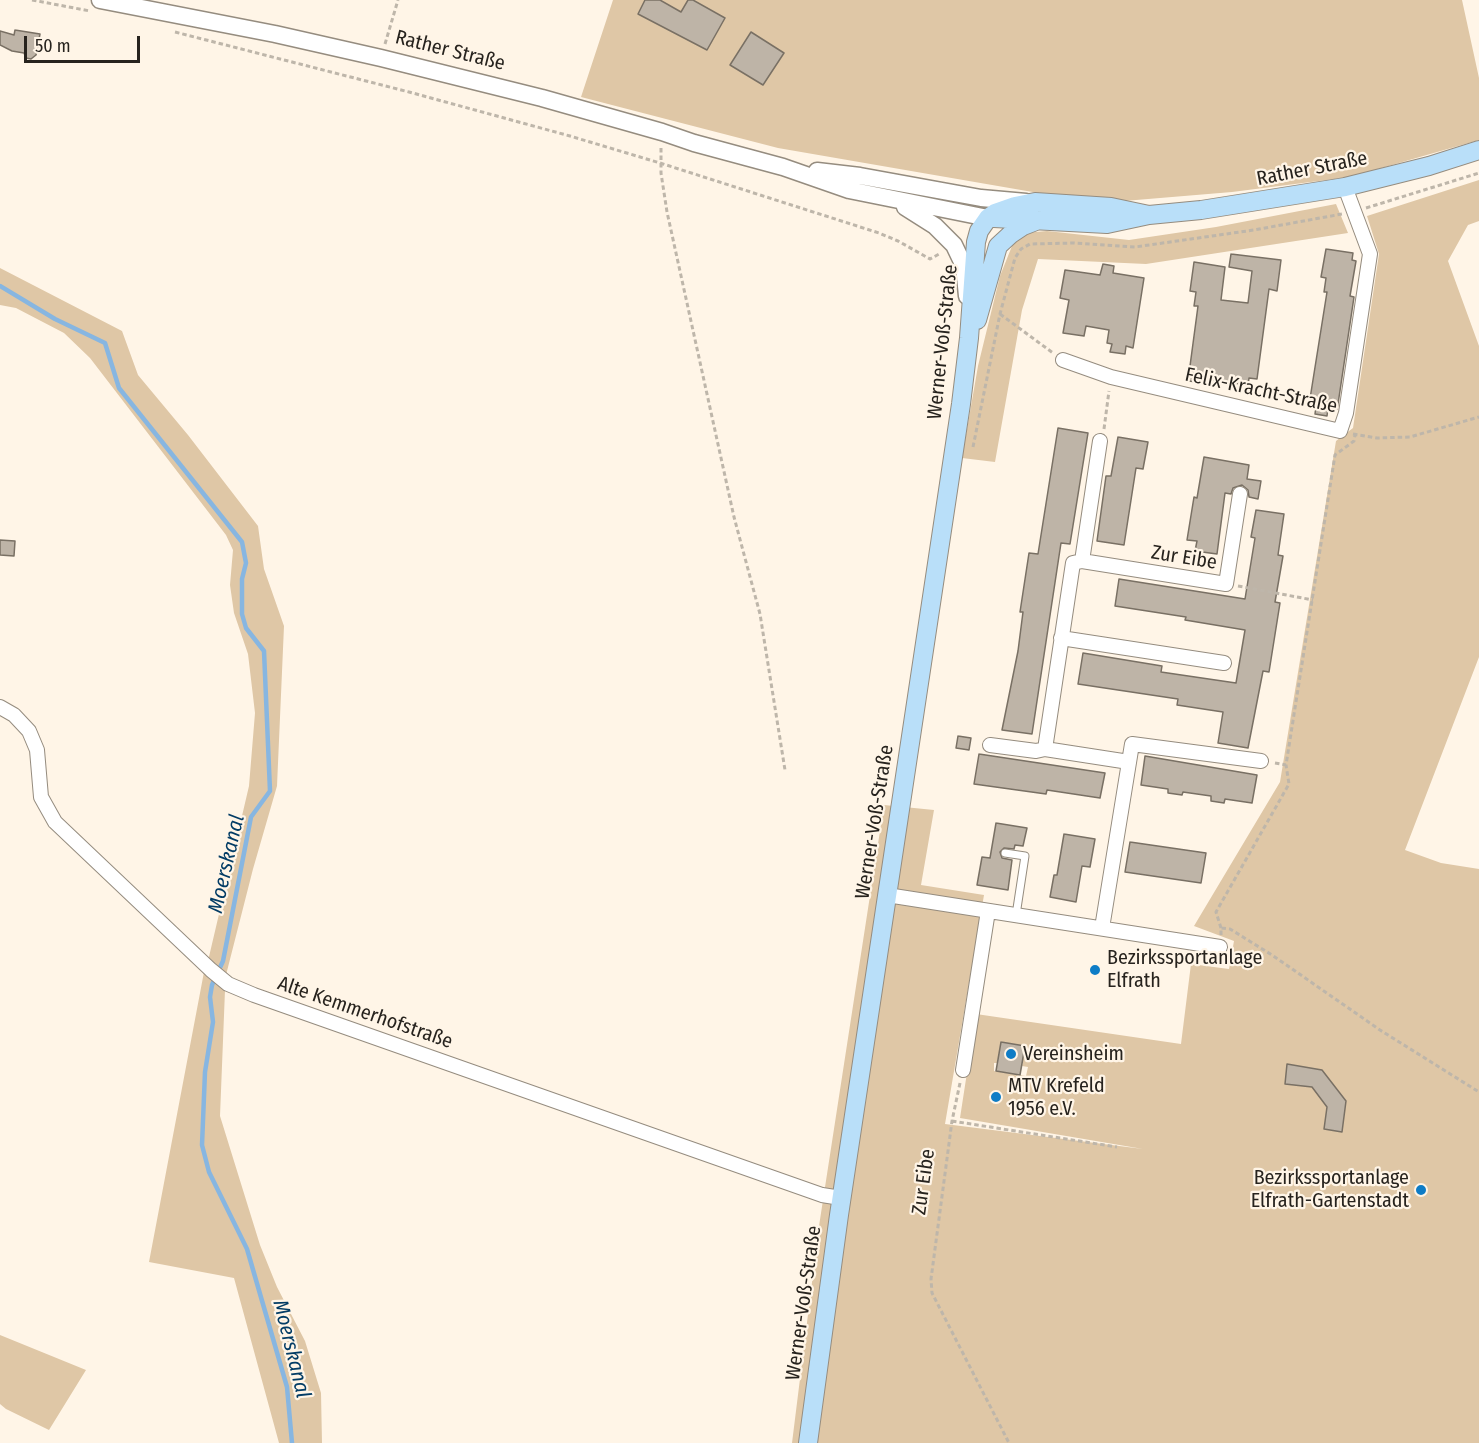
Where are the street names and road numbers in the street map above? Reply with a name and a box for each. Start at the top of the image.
street label: Rather Straße [393,26,507,76]
street label: Rather Straße [1255,147,1369,191]
street label: Werner-Voß-Straße [923,263,963,421]
street label: Felix-Kracht-Straße [1183,363,1339,419]
street label: Zur Eibe [1149,541,1219,575]
street label: Werner-Voß-Straße [851,743,899,901]
street label: Alte Kemmerhofstraße [274,972,456,1054]
street label: Zur Eibe [908,1148,940,1216]
street label: Werner-Voß-Straße [781,1224,827,1382]

